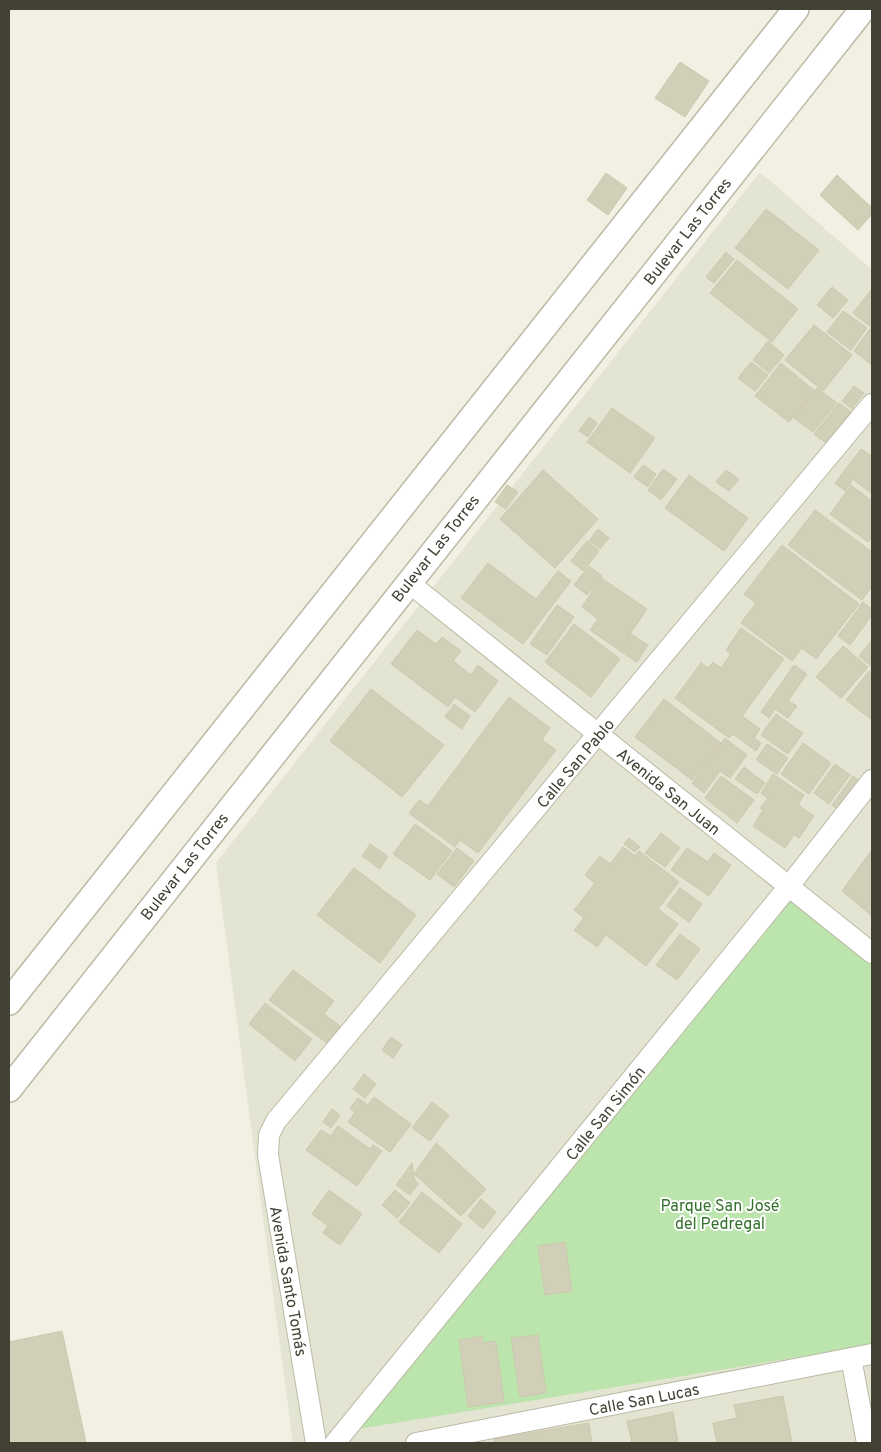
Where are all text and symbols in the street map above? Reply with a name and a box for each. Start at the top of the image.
street label: Bulevar Las Torres [640,174,737,290]
street label: Bulevar Las Torres [388,491,485,607]
street label: Calle San Pablo [533,715,620,813]
street label: Avenida San Juan [612,745,724,840]
street label: Bulevar Las Torres [137,809,234,925]
street label: Calle San Simón [562,1063,651,1166]
park label: Parque San José del Pedregal [661,1197,779,1235]
street label: Avenida Santo Tomás [264,1205,310,1358]
street label: Calle San Lucas [587,1380,701,1421]

